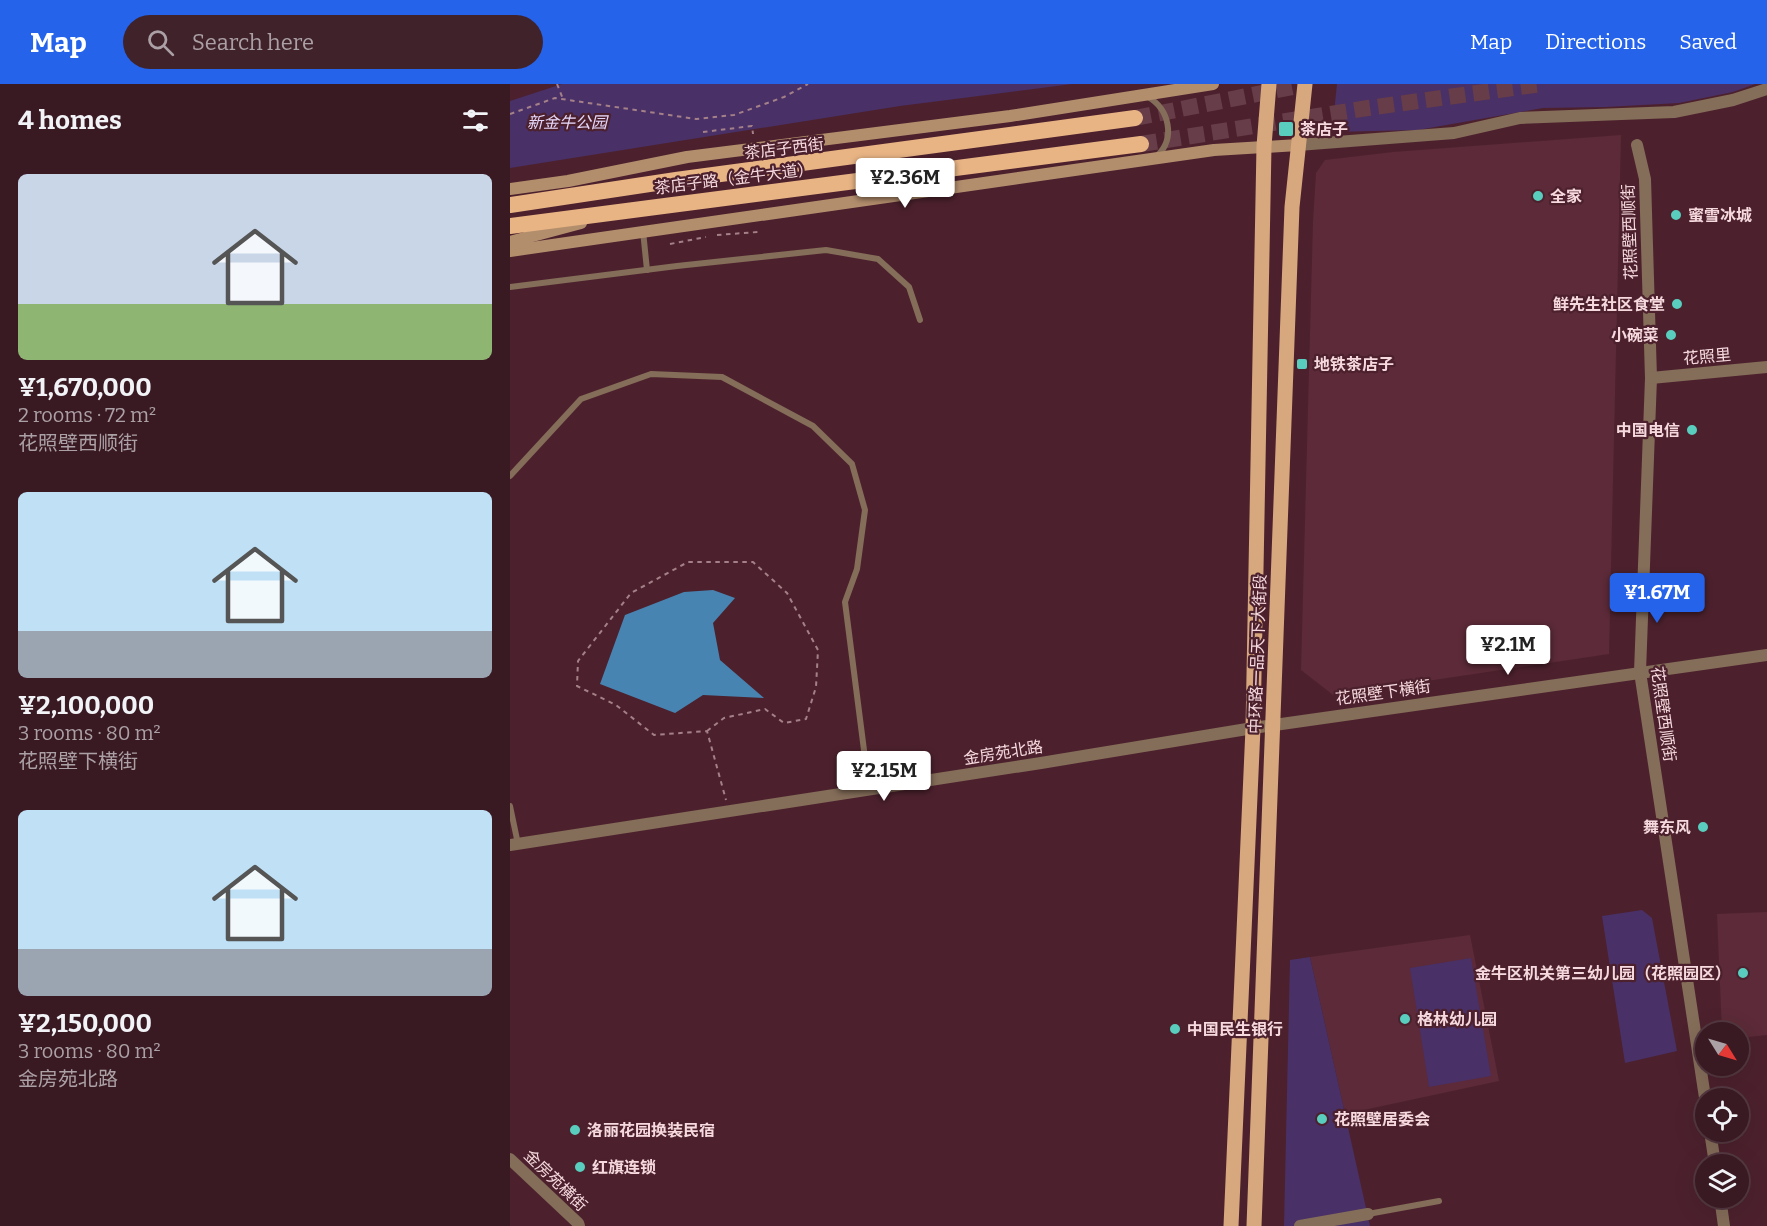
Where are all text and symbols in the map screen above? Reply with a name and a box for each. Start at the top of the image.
search box [123,15,543,69]
text: Map [30,26,87,59]
icon: search [144,26,177,59]
text: Search here [192,29,314,56]
text: Map [1470,29,1512,55]
text: Directions [1545,29,1646,55]
text: Saved [1679,29,1737,55]
icon: filters [459,104,492,137]
text: 4 homes [18,105,122,136]
park label: 新金牛公园 [527,113,609,132]
marker: 茶店子 [1277,120,1295,138]
place label: 茶店子 [1300,120,1348,139]
street label: 茶店子西街 [743,134,825,163]
pin: ¥2.36M [856,158,954,209]
street label: 茶店子路（金牛大道） [653,159,815,198]
text: ¥2.36M [870,165,940,189]
street label: 花照壁西顺街 [1618,184,1641,280]
place label: 全家 [1550,187,1582,206]
marker: 全家 [1531,189,1545,203]
place label: 蜜雪冰城 [1688,206,1752,225]
marker: 蜜雪冰城 [1669,208,1683,222]
icon: home [201,213,309,321]
place label: 鲜先生社区食堂 [1553,295,1665,314]
marker: 鲜先生社区食堂 [1670,297,1684,311]
place label: 小碗菜 [1611,326,1659,345]
marker: 小碗菜 [1664,328,1678,342]
street label: 花照里 [1682,345,1732,368]
place label: 地铁茶店子 [1314,355,1394,374]
marker: 地铁茶店子 [1295,357,1309,371]
text: ¥1,670,000 [18,372,152,403]
text: 2 rooms · 72 m² [18,403,156,427]
place label: 中国电信 [1616,421,1680,440]
marker: 中国电信 [1685,423,1699,437]
text: 花照壁西顺街 [18,431,138,455]
icon: home [201,531,309,639]
pin: ¥1.67M [1608,573,1706,624]
street label: 中环路一品天下大街段 [1245,574,1270,734]
text: ¥1.67M [1624,580,1690,604]
pin: ¥2.1M [1466,625,1550,676]
text: ¥2.1M [1480,632,1536,656]
street label: 花照壁西顺街 [1647,665,1680,763]
street label: 花照壁下横街 [1334,676,1432,709]
text: ¥2,100,000 [18,690,154,721]
text: 3 rooms · 80 m² [18,721,161,745]
street label: 金房苑北路 [962,737,1044,768]
text: 花照壁下横街 [18,749,138,773]
pin: ¥2.15M [835,751,933,802]
text: ¥2.15M [851,758,917,782]
place label: 舞东风 [1643,818,1691,837]
marker: 舞东风 [1696,820,1710,834]
icon: home [201,849,309,957]
place label: 金牛区机关第三幼儿园（花照园区） [1475,964,1731,983]
marker: 金牛区机关第三幼儿园（花照园区） [1736,966,1750,980]
text: ¥2,150,000 [18,1008,152,1039]
place label: 格林幼儿园 [1417,1010,1497,1029]
marker: 格林幼儿园 [1398,1012,1412,1026]
place label: 中国民生银行 [1187,1020,1283,1039]
marker: 中国民生银行 [1168,1022,1182,1036]
north arrow [1695,1022,1749,1076]
map controls [1695,1022,1749,1208]
text: 3 rooms · 80 m² [18,1039,161,1063]
text: 金房苑北路 [18,1067,118,1091]
button: locate [1695,1088,1749,1142]
place label: 花照壁居委会 [1334,1110,1430,1129]
marker: 花照壁居委会 [1315,1112,1329,1126]
place label: 洛丽花园换装民宿 [587,1121,715,1140]
marker: 洛丽花园换装民宿 [568,1123,582,1137]
street label: 金房苑横街 [520,1146,591,1215]
button: layers [1695,1154,1749,1208]
place label: 红旗连锁 [592,1158,656,1177]
marker: 红旗连锁 [573,1160,587,1174]

